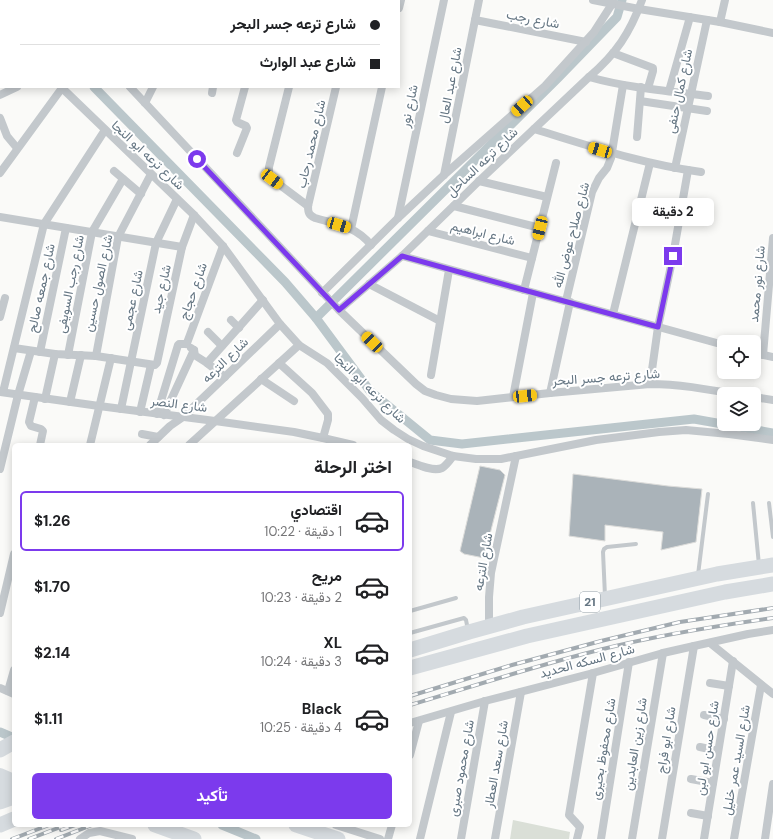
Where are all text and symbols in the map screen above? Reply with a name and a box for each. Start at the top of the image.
street label: شارع رجب [505,6,561,33]
text: شارع ترعه جسر البحر [230,14,356,34]
street label: شارع عبد العال [434,45,467,125]
street label: شارع كمال حنفى [662,47,697,135]
text: شارع عبد الوارث [260,52,356,72]
street label: شارع نور [396,83,423,130]
car [509,94,535,118]
street label: شارع محمد رحاب [293,98,330,190]
street label: شارع ترعه ابو النجا [107,117,188,194]
street label: شارع ترعه الساحل [443,124,522,201]
car [587,141,613,159]
route start [188,150,206,168]
car [259,167,285,191]
street label: شارع صلاح عوض الله [549,180,594,290]
callout: 2 دقيقة [632,198,714,226]
text: 2 دقيقة [652,203,694,220]
car [531,215,549,241]
car [326,216,352,234]
street label: شارع ابراهيم [449,217,517,250]
street label: شارع رجب السويفى [52,233,89,335]
street label: شارع الصول حسين [79,233,118,334]
street label: شارع جمعه صالح [23,242,60,334]
street label: شارع نور محمد [745,245,770,323]
route end [664,247,682,265]
street label: شارع حجاج [175,260,212,322]
street label: شارع جيد [147,263,176,315]
street label: شارع عجمى [117,268,148,332]
car [359,329,385,355]
street label: شارع الترعه [198,334,253,387]
map controls [717,335,761,431]
button: locate [717,335,761,379]
street label: شارع ترعه ابو النجا [330,349,410,428]
street label: شارع ترعه جسر البحر [551,365,660,390]
button: layers [717,387,761,431]
car [512,389,538,403]
street label: شارع النصر [149,392,208,417]
text: اختر الرحلة [314,455,392,479]
text: اقتصادي [290,500,342,520]
icon: car [354,503,390,539]
text: $1.26 [34,511,70,531]
text: 1 دقيقة · 10:22 [264,523,342,540]
street label: شارع الترعه [470,532,497,592]
text: مريح [312,566,342,586]
icon: car [354,569,390,605]
text: $1.70 [34,577,70,597]
text: 2 دقيقة · 10:23 [261,589,342,606]
road number: 21 [580,592,600,612]
text: XL [324,633,342,653]
icon: car [354,635,390,671]
street label: شارع السكه الحديد [538,640,637,683]
text: $2.14 [34,643,70,663]
text: 3 دقيقة · 10:24 [261,653,342,670]
street label: شارع زين العابدين [619,696,652,792]
street label: شارع محفوظ بحيرى [587,697,620,801]
text: Black [302,699,342,719]
street label: شارع حسن ابو لبن [691,699,724,797]
icon: car [354,701,390,737]
street label: شارع السيد عمر خليل [718,703,755,817]
street label: شارع ابو فراج [652,705,681,775]
text: $1.11 [34,709,63,729]
street label: شارع محمود صبرى [444,718,479,818]
text: 4 دقيقة · 10:25 [260,719,342,736]
street label: شارع سعد العطار [480,719,513,810]
button: تأكيد [32,773,392,819]

